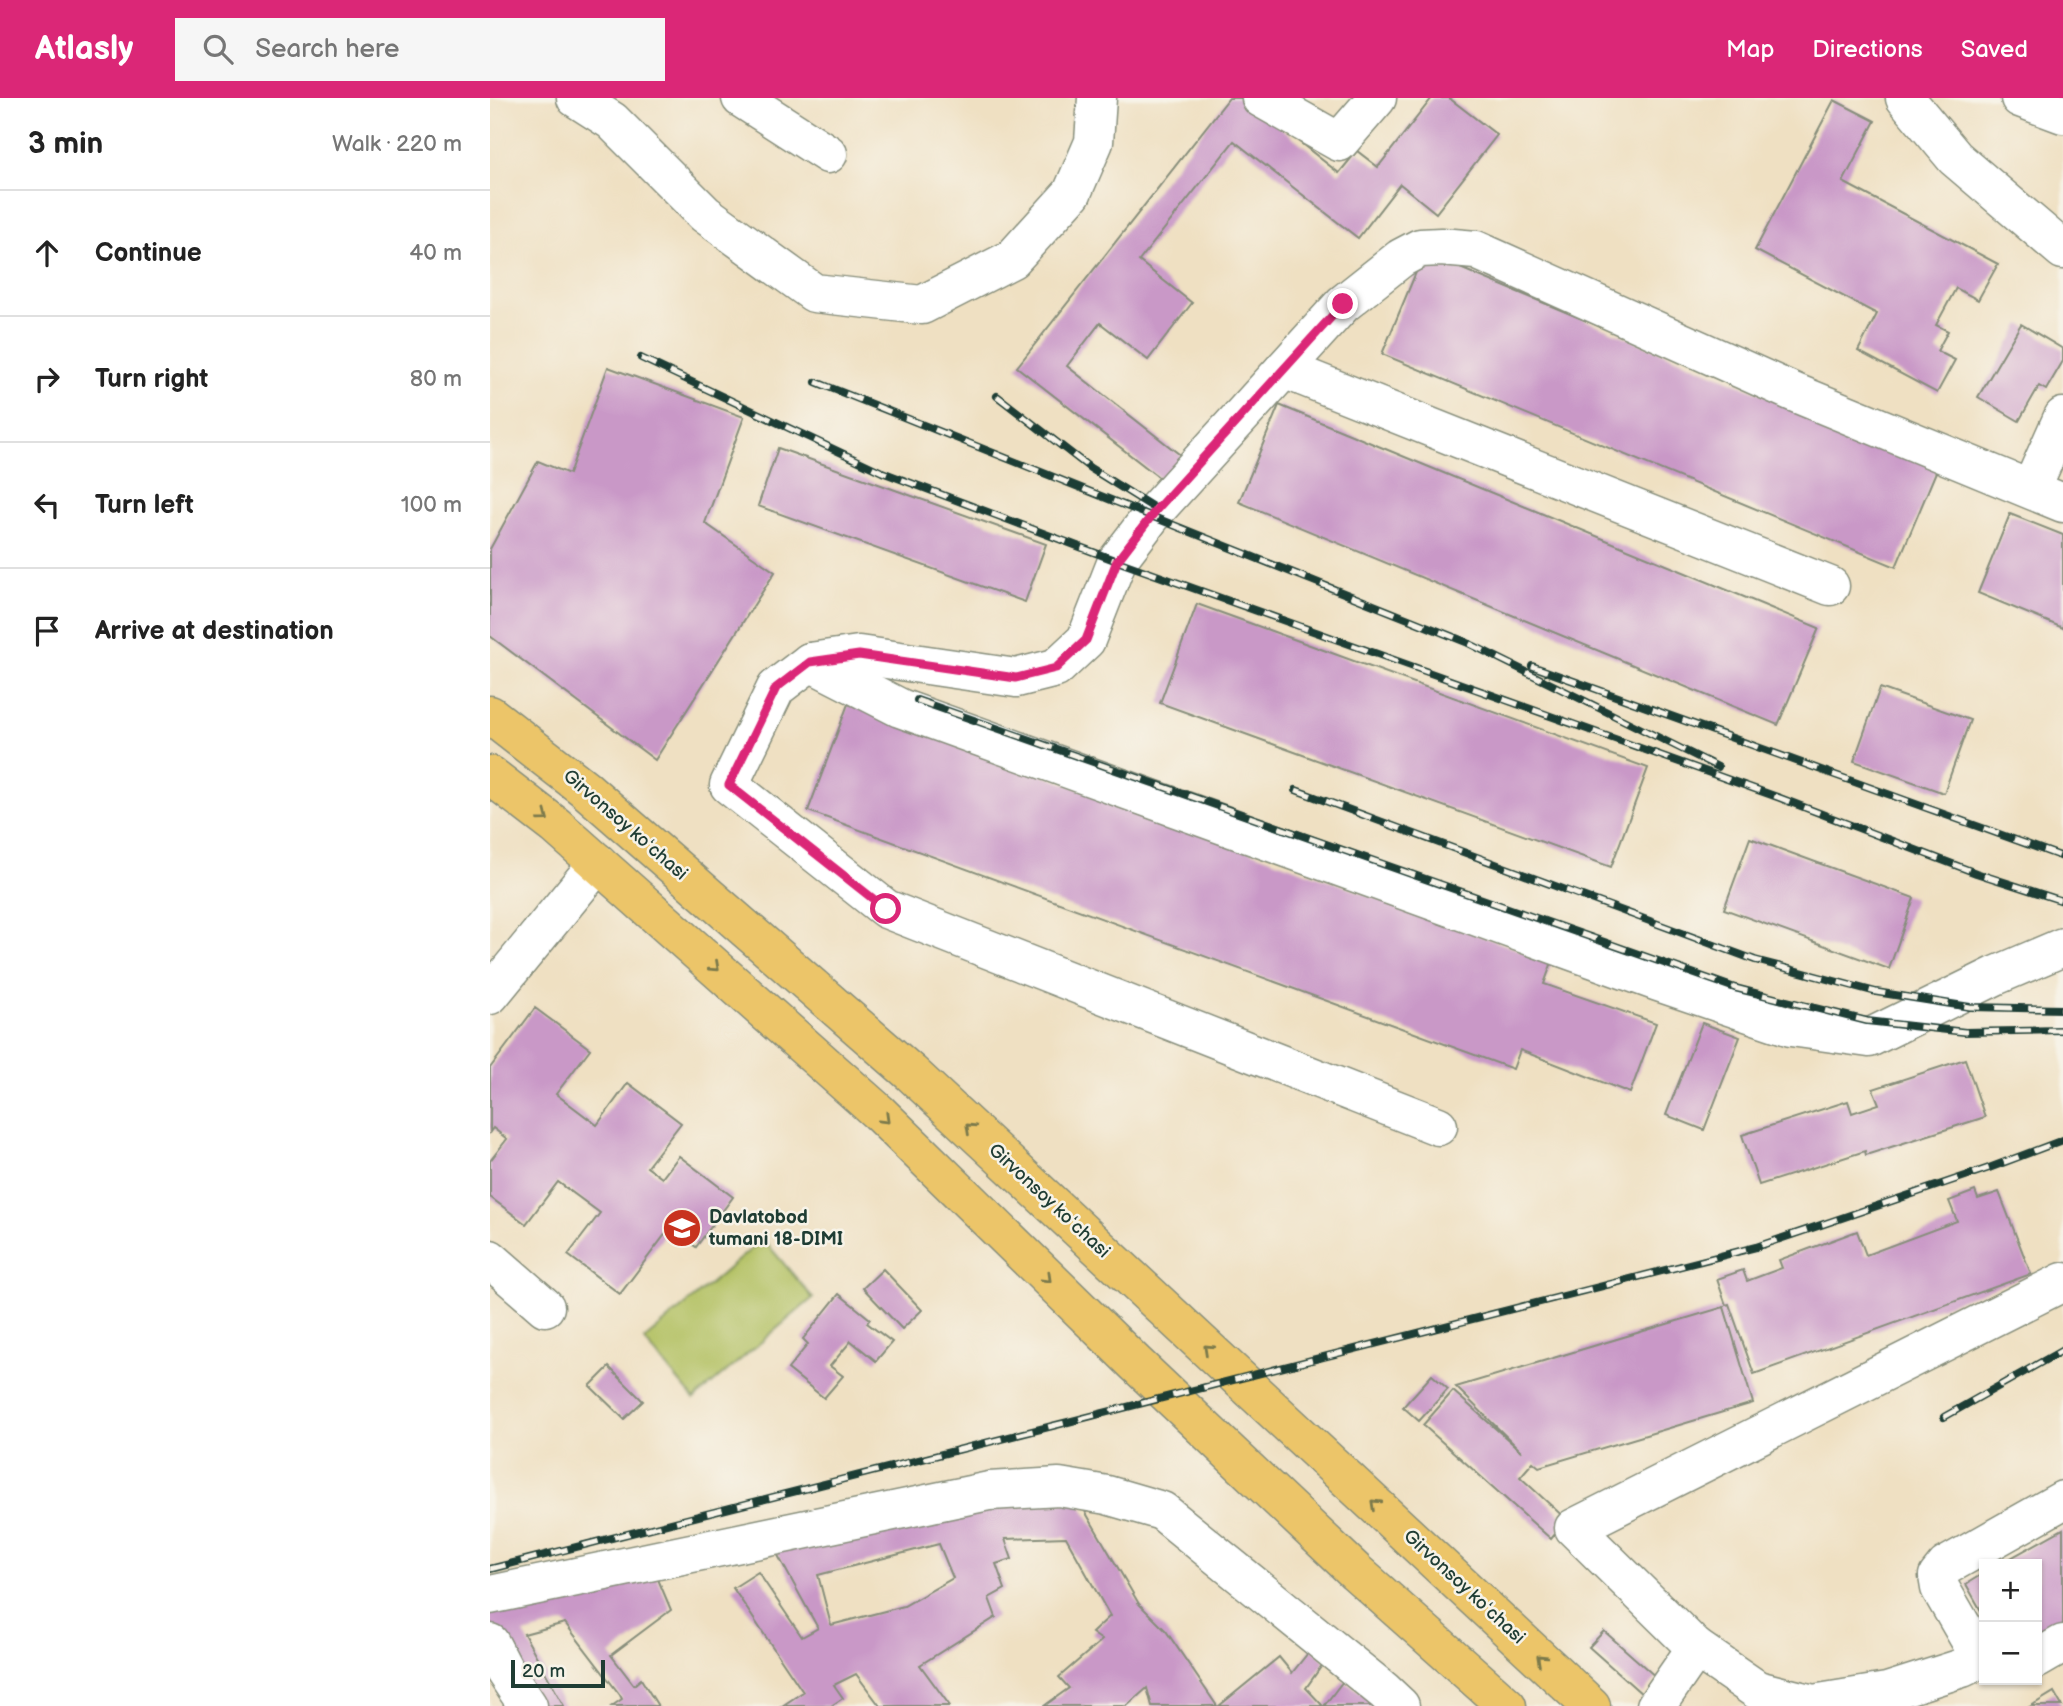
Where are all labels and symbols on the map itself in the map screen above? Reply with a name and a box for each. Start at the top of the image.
route end [1327,288,1358,319]
street label: Girvonsoy koʻchasi [558,765,692,885]
one-way arrow [537,808,549,821]
route start [870,893,901,924]
one-way arrow [707,959,720,971]
one-way arrow [876,1110,889,1123]
one-way arrow [965,1124,978,1136]
street label: Girvonsoy koʻchasi [984,1139,1114,1263]
place label: Davlatobod tumani 18-DIMI [708,1206,843,1251]
school or university icon: Davlatobod tumani 18-DIMI [661,1207,703,1249]
one-way arrow [1039,1269,1052,1282]
one-way arrow [1203,1345,1216,1358]
one-way arrow [1370,1500,1383,1513]
street label: Girvonsoy koʻchasi [1399,1525,1529,1649]
one-way arrow [1536,1655,1549,1668]
scale bar [511,1657,606,1689]

